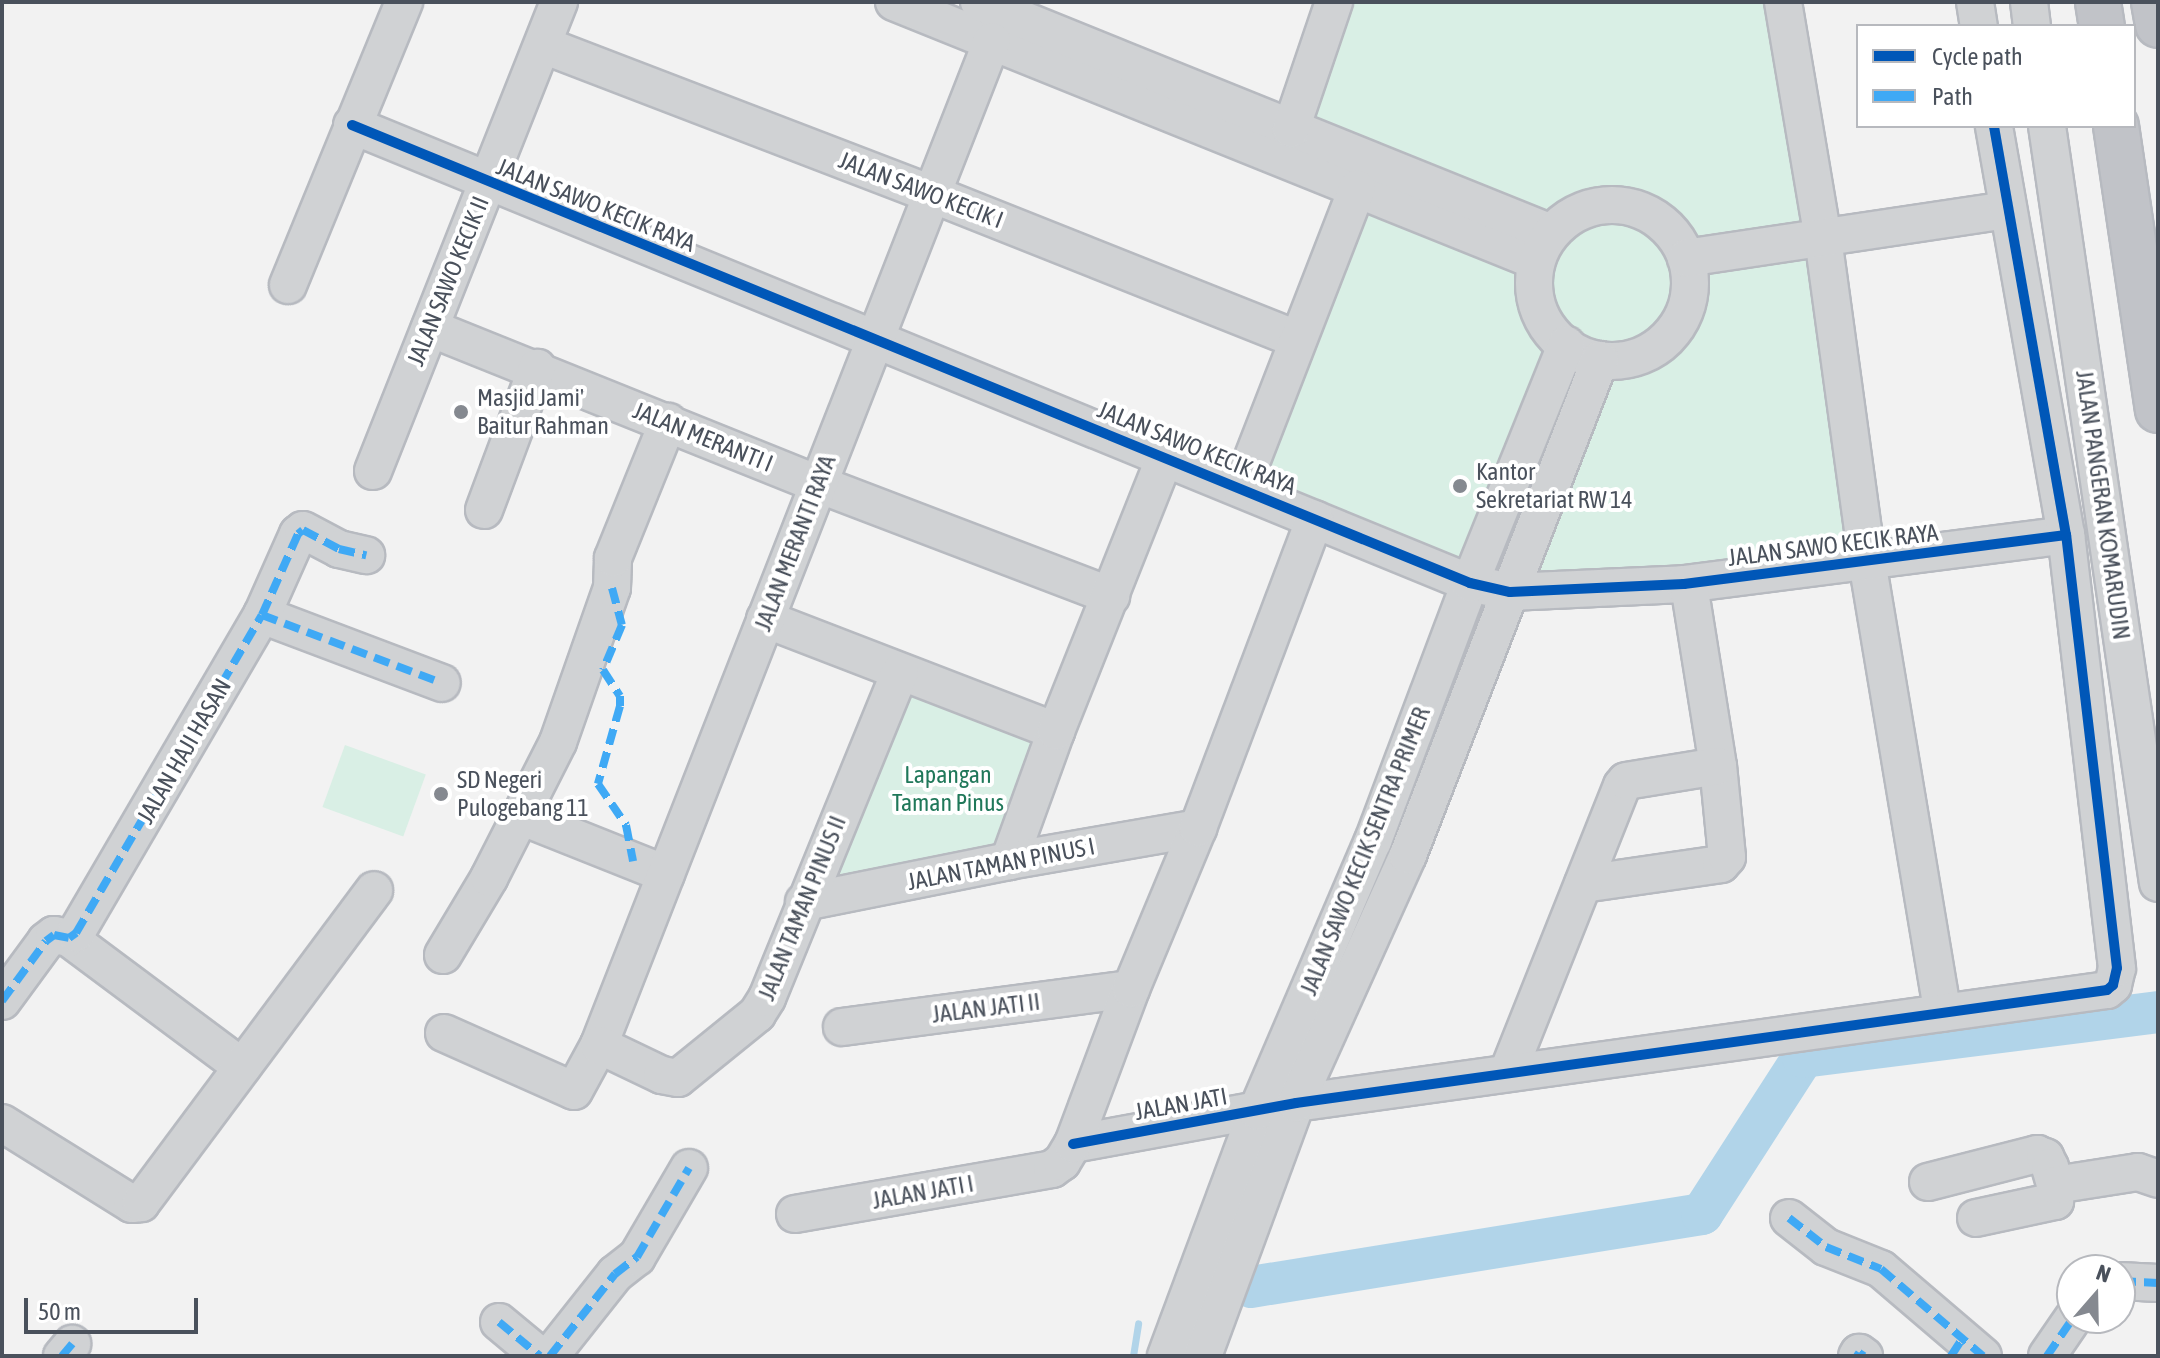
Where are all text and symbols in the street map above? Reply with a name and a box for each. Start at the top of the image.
legend [1856,24,2136,128]
text: Cycle path [1932,43,2023,70]
text: Path [1932,83,1973,110]
street label: JALAN SAWO KECIK I [835,145,1007,235]
street label: JALAN SAWO KECIK RAYA [493,152,699,258]
street label: JALAN SAWO KECIK II [401,192,495,370]
street label: JALAN PANGERAN KOMARUDIN [2070,369,2136,641]
place label: Masjid Jami' Baitur Rahman [477,384,609,440]
street label: JALAN SAWO KECIK RAYA [1094,395,1300,501]
street label: JALAN MERANTI I [629,396,777,478]
marker: Masjid Jami' Baitur Rahman [452,403,470,421]
street label: JALAN MERANTI RAYA [748,451,842,635]
place label: Kantor Sekretariat RW 14 [1476,458,1633,514]
marker: Kantor Sekretariat RW 14 [1451,477,1469,495]
street label: JALAN SAWO KECIK RAYA [1726,518,1940,572]
street label: JALAN HAJI HASAN [131,673,237,829]
street label: JALAN SAWO KECIK SENTRA PRIMER [1294,703,1436,999]
park label: Lapangan Taman Pinus [892,761,1004,817]
place label: SD Negeri Pulogebang 11 [457,766,589,822]
marker: SD Negeri Pulogebang 11 [432,785,450,803]
street label: JALAN TAMAN PINUS II [752,812,852,1004]
street label: JALAN TAMAN PINUS I [905,832,1097,896]
street label: JALAN JATI II [930,987,1042,1029]
street label: JALAN JATI [1133,1082,1229,1126]
street label: JALAN JATI I [870,1169,976,1215]
north arrow [2056,1254,2136,1334]
text: N [2093,1259,2114,1288]
scale bar [28,1282,202,1332]
text: 50 m [38,1298,81,1325]

